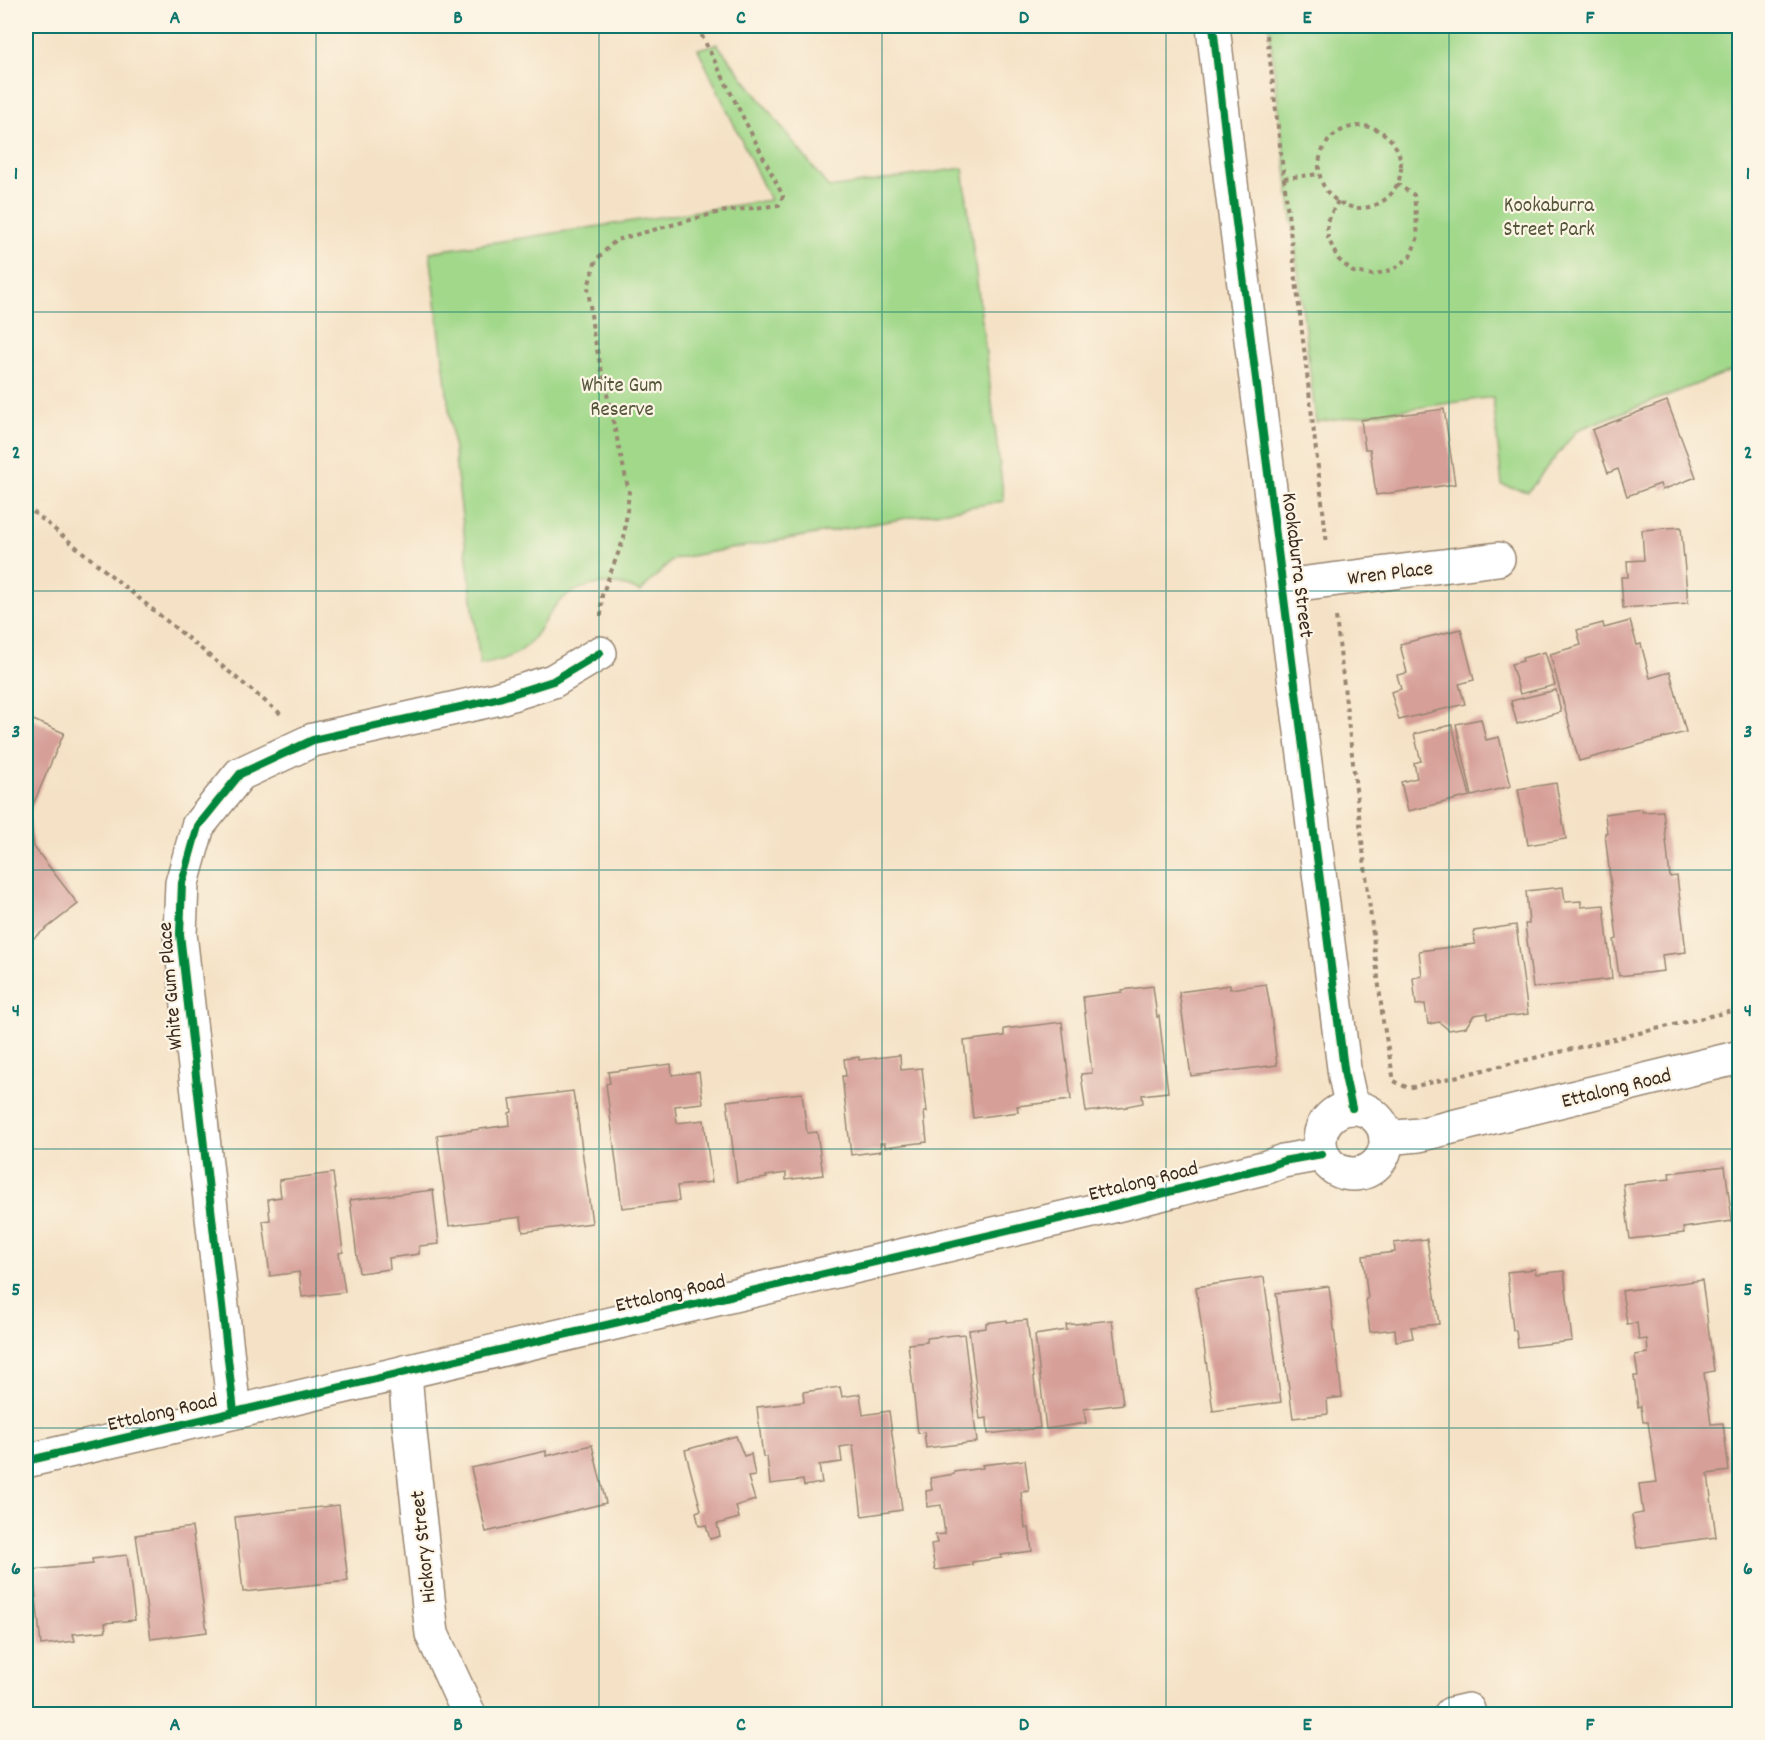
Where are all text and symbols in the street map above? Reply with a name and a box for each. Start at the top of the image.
text: A [170,5,181,33]
text: B [453,5,463,33]
text: C [736,5,746,33]
text: D [1019,5,1030,33]
text: E [1302,5,1312,33]
text: F [1586,5,1596,33]
text: 1 [14,161,18,189]
text: 1 [1746,161,1750,189]
park label: Kookaburra Street Park [1503,192,1595,246]
park label: White Gum Reserve [581,372,663,426]
text: 2 [12,440,20,468]
text: 2 [1744,440,1752,468]
street label: Kookaburra Street [1272,491,1320,640]
street label: Wren Place [1346,555,1435,595]
text: 3 [12,719,20,747]
text: 3 [1744,719,1752,747]
street label: White Gum Place [151,921,193,1051]
text: 4 [12,998,20,1026]
text: 4 [1744,998,1752,1026]
street label: Ettalong Road [1559,1062,1675,1118]
street label: Ettalong Road [1086,1155,1202,1211]
street label: Ettalong Road [613,1268,729,1322]
text: 5 [11,1277,21,1305]
text: 5 [1743,1277,1753,1305]
street label: Ettalong Road [105,1387,221,1441]
street label: Hickory Street [404,1489,446,1605]
text: 6 [11,1556,21,1584]
text: 6 [1743,1556,1753,1584]
text: A [170,1712,181,1740]
text: B [453,1712,463,1740]
text: C [736,1712,746,1740]
text: D [1019,1712,1030,1740]
text: E [1302,1712,1312,1740]
text: F [1586,1712,1596,1740]

